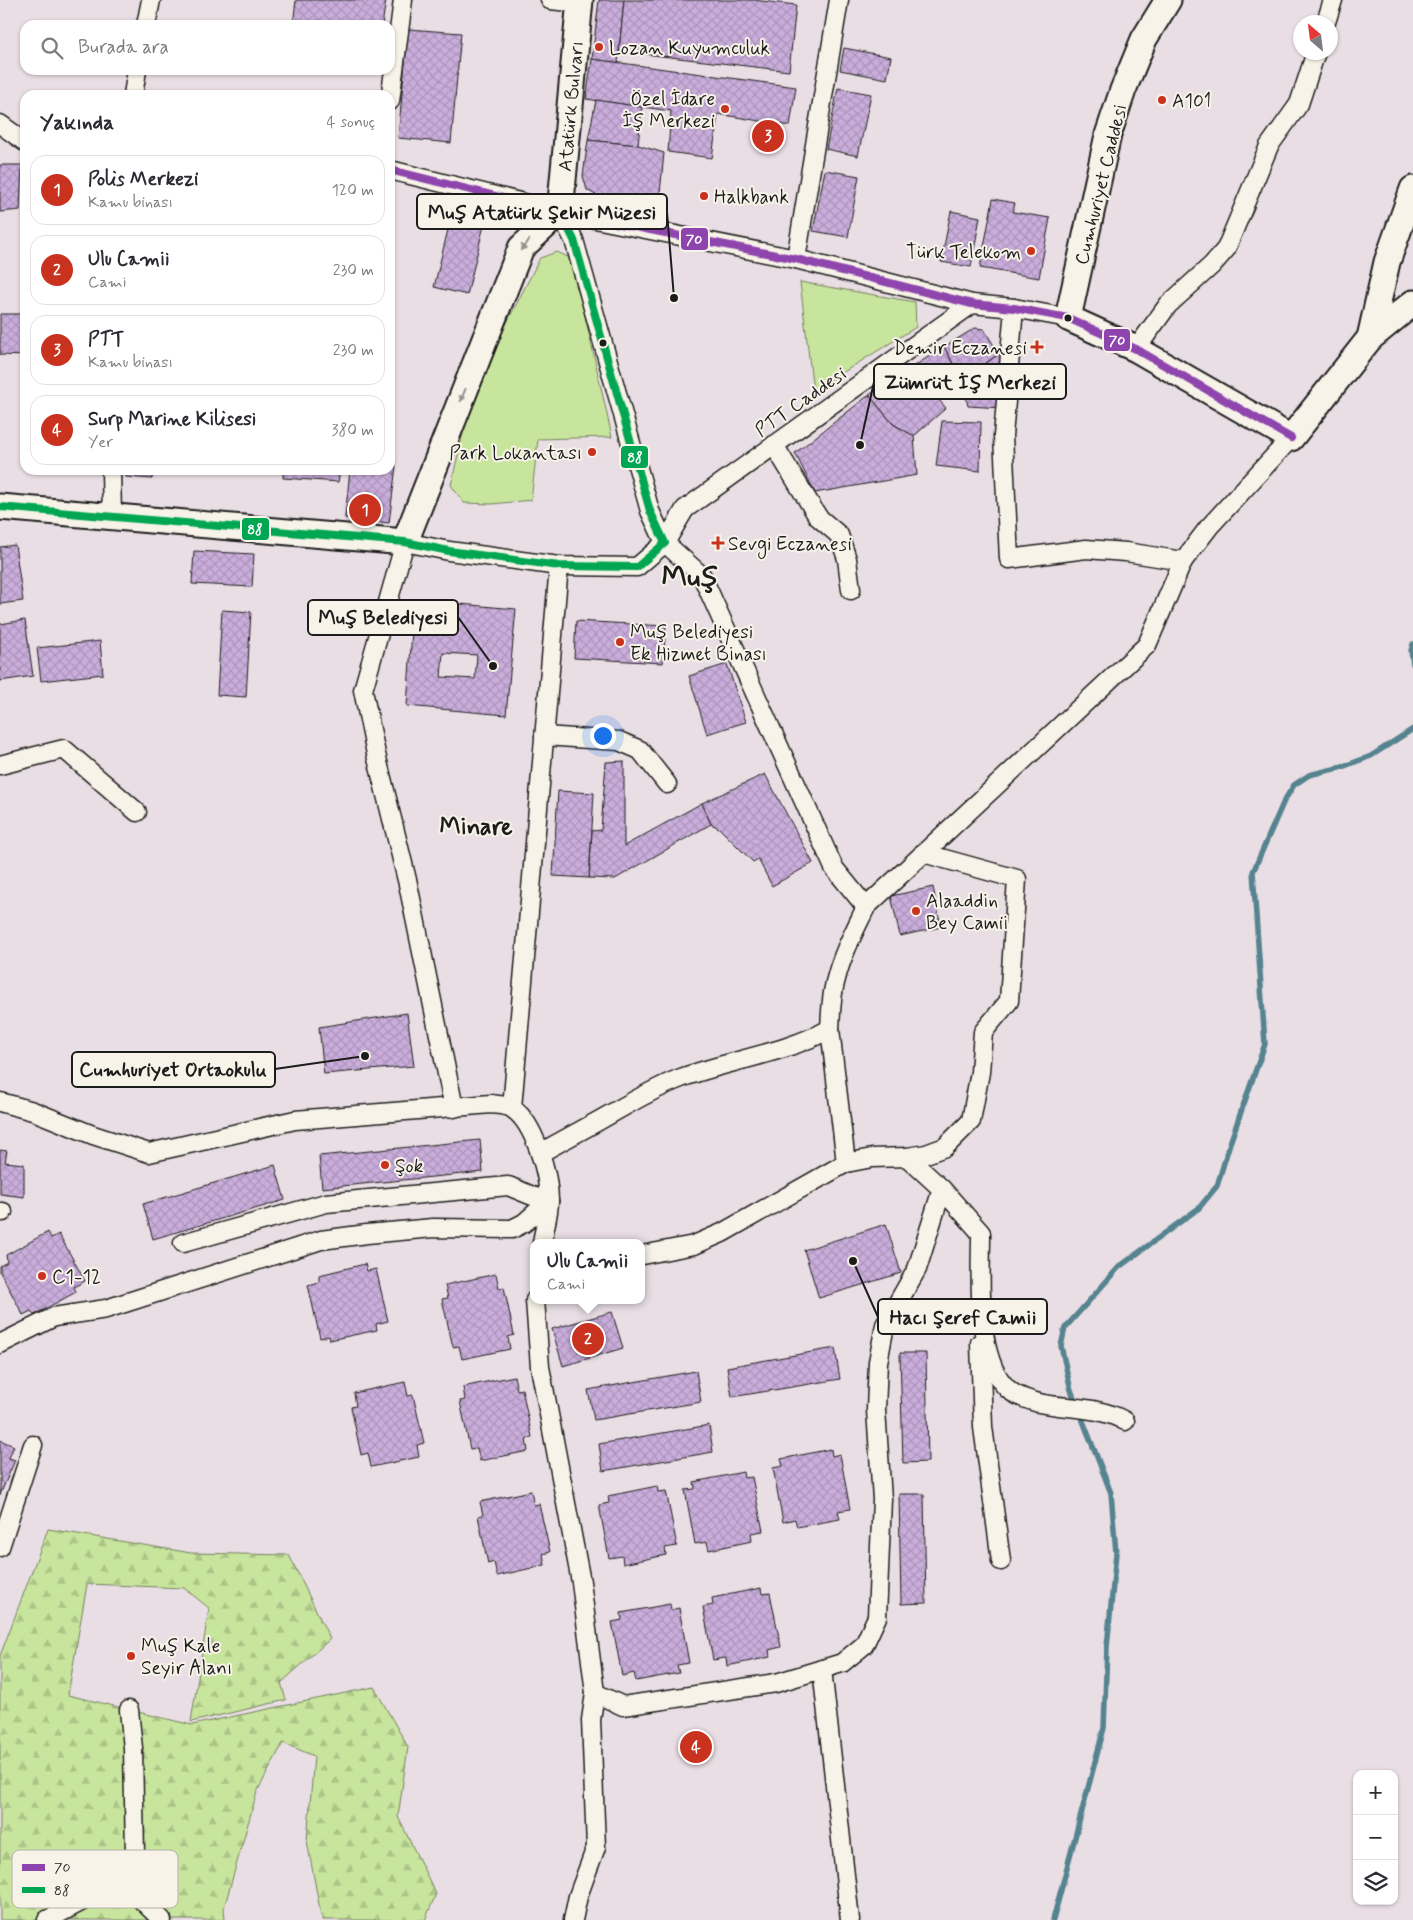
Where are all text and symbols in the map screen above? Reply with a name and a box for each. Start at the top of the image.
north arrow [1293,15,1338,60]
search box [20,20,395,75]
icon: search [38,34,66,62]
text: Burada ara [78,35,169,60]
place label: Lozan Kuyumculuk [609,36,770,61]
street label: Atatürk Bulvarı [553,40,590,173]
marker: Lozan Kuyumculuk [593,41,605,53]
place label: Özel İdare İş Merkezi [622,87,715,134]
place label: A101 [1172,89,1211,114]
marker: A101 [1156,94,1168,106]
street label: Cumhuriyet Caddesi [1069,101,1134,268]
marker: Özel İdare İş Merkezi [719,103,731,115]
text: Yakında [40,109,114,137]
text: 4 sonuç [326,112,375,133]
pin: 3 [752,117,784,155]
text: Polis Merkezi [88,167,199,192]
text: 1 [53,180,61,201]
text: 120 m [332,180,374,201]
place label: Halkbank [714,185,789,210]
marker: Halkbank [698,190,710,202]
text: Kamu binası [88,192,173,213]
callout: Muş Atatürk Şehir Müzesi [417,194,667,229]
text: Muş Atatürk Şehir Müzesi [428,200,656,227]
line badge: 70 [680,227,709,251]
text: 70 [686,231,702,249]
one-way arrow [519,239,531,251]
place label: Türk Telekom [906,240,1021,265]
marker: Türk Telekom [1025,245,1037,257]
text: Ulu Camii [88,247,170,272]
text: 2 [53,260,61,281]
text: 230 m [333,260,374,281]
text: Cami [88,272,127,293]
unlabelled marker [1063,313,1073,323]
text: PTT [88,327,124,352]
line badge: 70 [1103,328,1131,352]
text: 70 [1109,332,1125,350]
place label: Demir Eczanesi [893,336,1027,361]
unlabelled marker [598,338,608,348]
text: 3 [53,340,61,361]
text: 230 m [333,340,374,361]
marker: Demir Eczanesi [1031,341,1043,353]
text: Kamu binası [88,352,173,373]
street label: PTT Caddesi [750,362,851,443]
callout: Zümrüt İş Merkezi [874,364,1066,399]
text: Zümrüt İş Merkezi [884,370,1056,397]
one-way arrow [458,388,466,402]
text: Surp Marine Kilisesi [88,407,256,432]
text: 4 [52,420,62,441]
text: 380 m [331,420,374,441]
text: Yer [88,432,113,453]
place label: Park Lokantası [449,441,582,466]
line badge: 88 [620,445,649,469]
marker: Park Lokantası [586,446,598,458]
text: 88 [627,449,643,467]
pin: 1 [349,491,381,529]
line badge: 88 [241,517,270,541]
text: 88 [247,521,263,539]
place label: Sevgi Eczanesi [728,532,852,559]
marker: Sevgi Eczanesi [712,537,724,549]
district label: Muş [662,559,718,597]
callout: Muş Belediyesi [308,600,458,635]
text: Muş Belediyesi [318,605,448,632]
place label: Muş Belediyesi Ek Hizmet Binası [630,620,767,667]
marker: Muş Belediyesi Ek Hizmet Binası [614,636,626,648]
your location [590,723,616,749]
district label: Minare [439,812,513,843]
place label: Alaaddin Bey Camii [926,889,1008,936]
marker: Alaaddin Bey Camii [910,905,922,917]
callout: Cumhuriyet Ortaokulu [72,1052,275,1087]
text: Cumhuriyet Ortaokulu [79,1057,267,1084]
place label: Şok [395,1154,424,1179]
marker: Şok [379,1159,391,1171]
popup [530,1239,645,1304]
text: Ulu Camii [547,1249,628,1274]
place label: C1-12 [52,1265,101,1290]
marker: C1-12 [36,1270,48,1282]
text: Cami [547,1274,585,1295]
callout: Hacı Şeref Camii [878,1299,1047,1334]
text: Hacı Şeref Camii [890,1305,1036,1332]
pin: 2 [572,1320,604,1358]
place label: Muş Kale Seyir Alanı [141,1634,232,1681]
marker: Muş Kale Seyir Alanı [125,1650,137,1662]
pin: 4 [680,1728,712,1766]
map controls [1353,1770,1398,1905]
button: + [1353,1770,1398,1815]
button: − [1353,1815,1398,1860]
legend [12,1850,178,1908]
text: 70 [54,1859,71,1877]
button: layers [1353,1860,1398,1905]
text: 88 [54,1882,70,1900]

